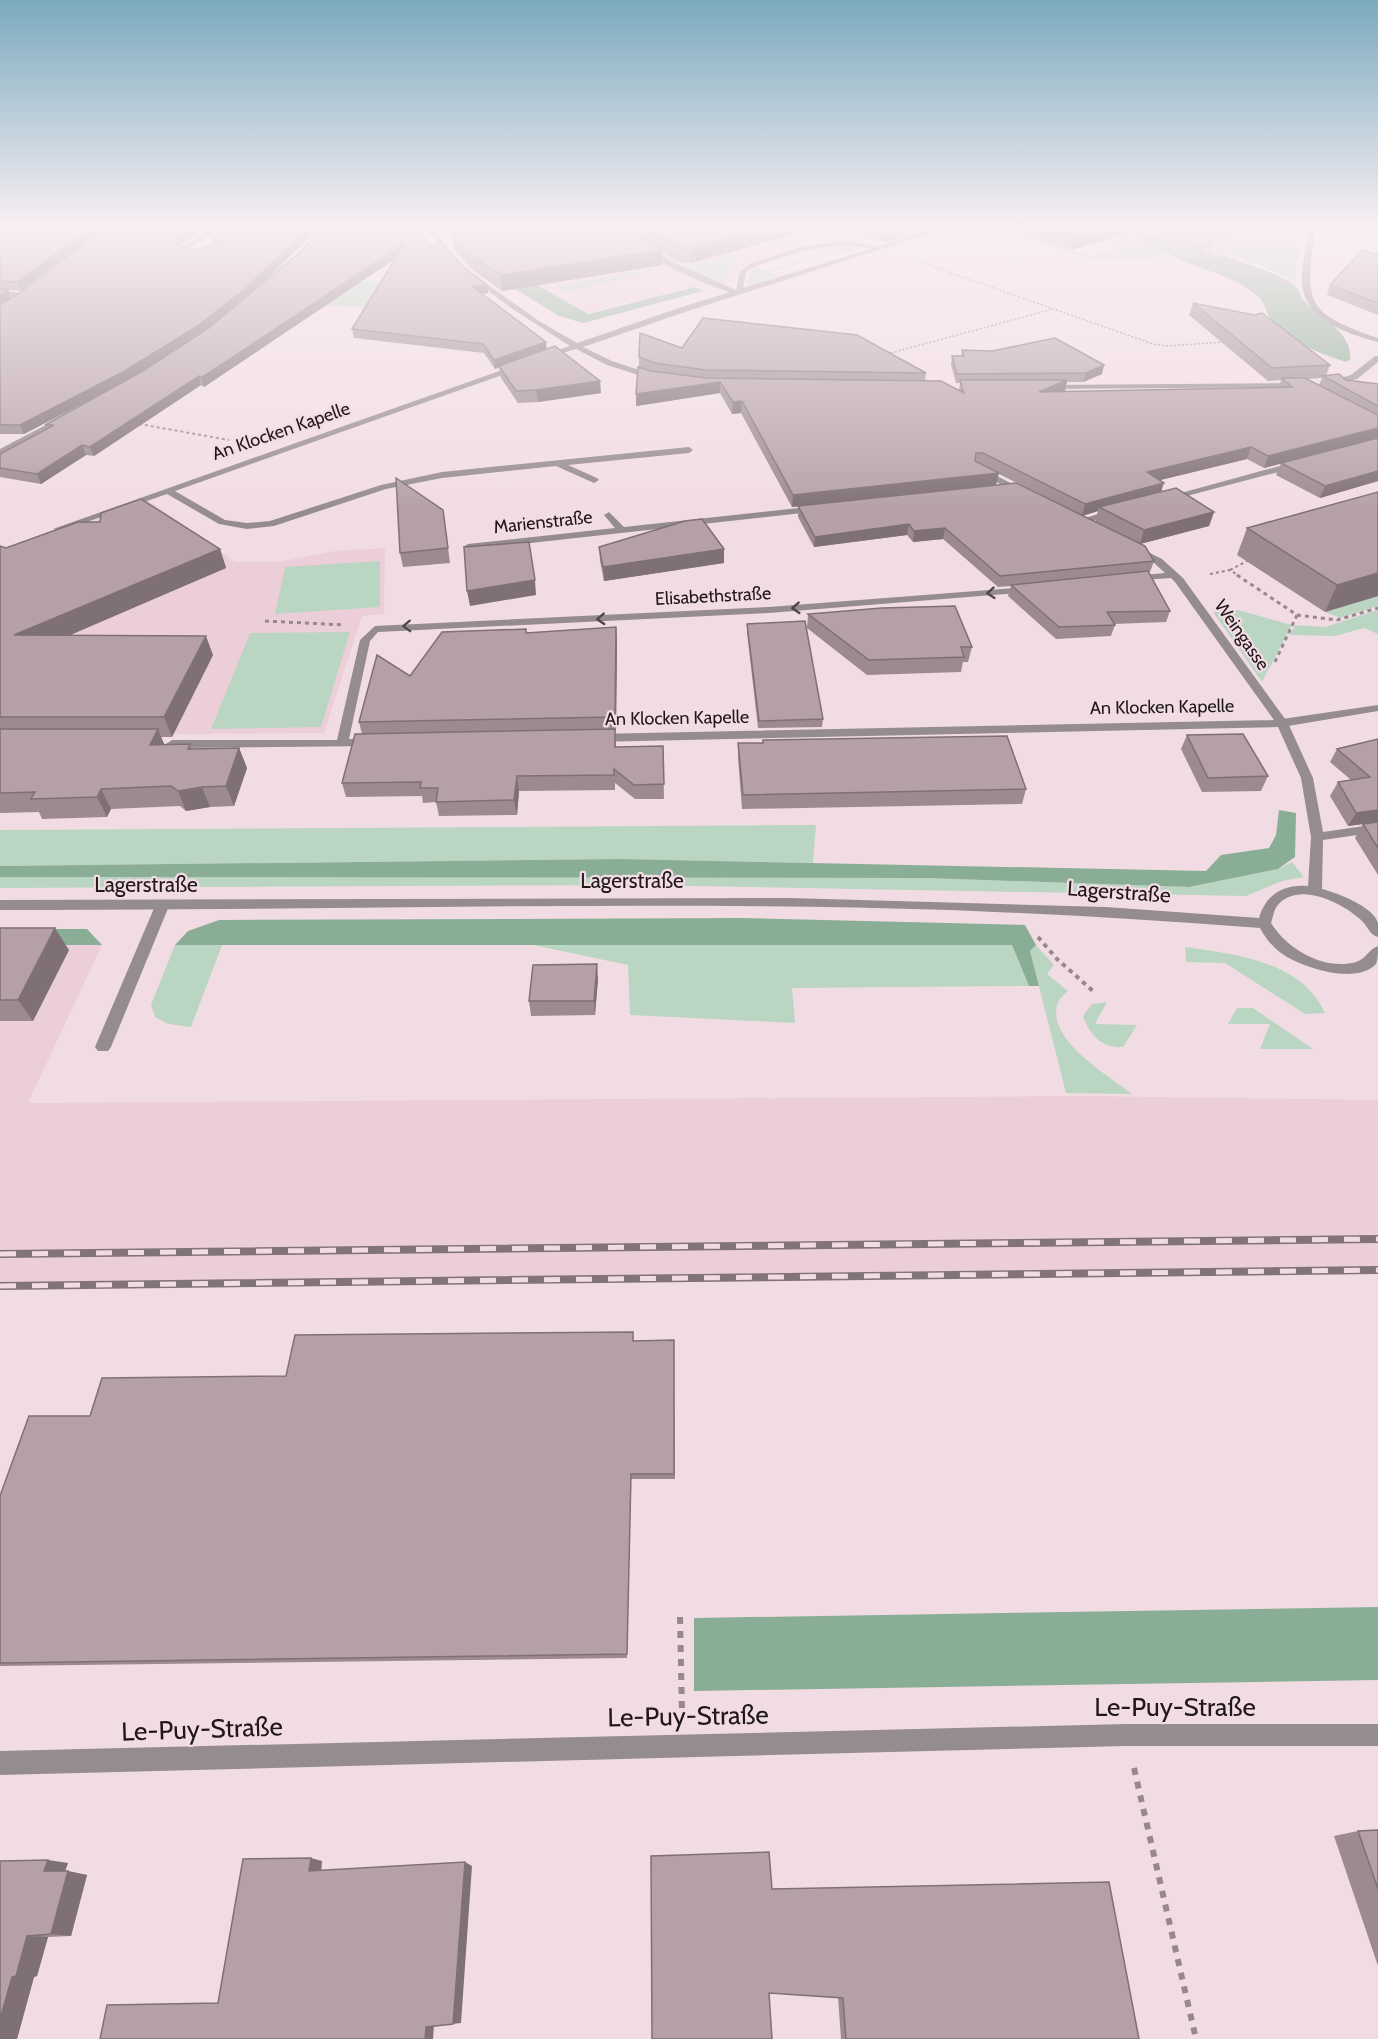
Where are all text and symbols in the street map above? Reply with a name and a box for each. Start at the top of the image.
street label: An Klocken Kapelle [209,397,353,465]
street label: Marienstraße [493,506,593,538]
street label: Elisabethstraße [654,582,772,610]
one-way arrow [986,586,995,599]
street label: Weingasse [1210,595,1274,675]
one-way arrow [792,601,801,614]
one-way arrow [597,612,606,625]
one-way arrow [402,620,411,633]
street label: An Klocken Kapelle [1090,695,1234,719]
street label: An Klocken Kapelle [605,706,749,730]
street label: Lagerstraße [580,868,684,893]
street label: Lagerstraße [94,872,198,897]
street label: Lagerstraße [1067,875,1172,908]
street label: Le-Puy-Straße [1094,1691,1256,1723]
street label: Le-Puy-Straße [607,1699,769,1733]
street label: Le-Puy-Straße [121,1710,283,1748]

